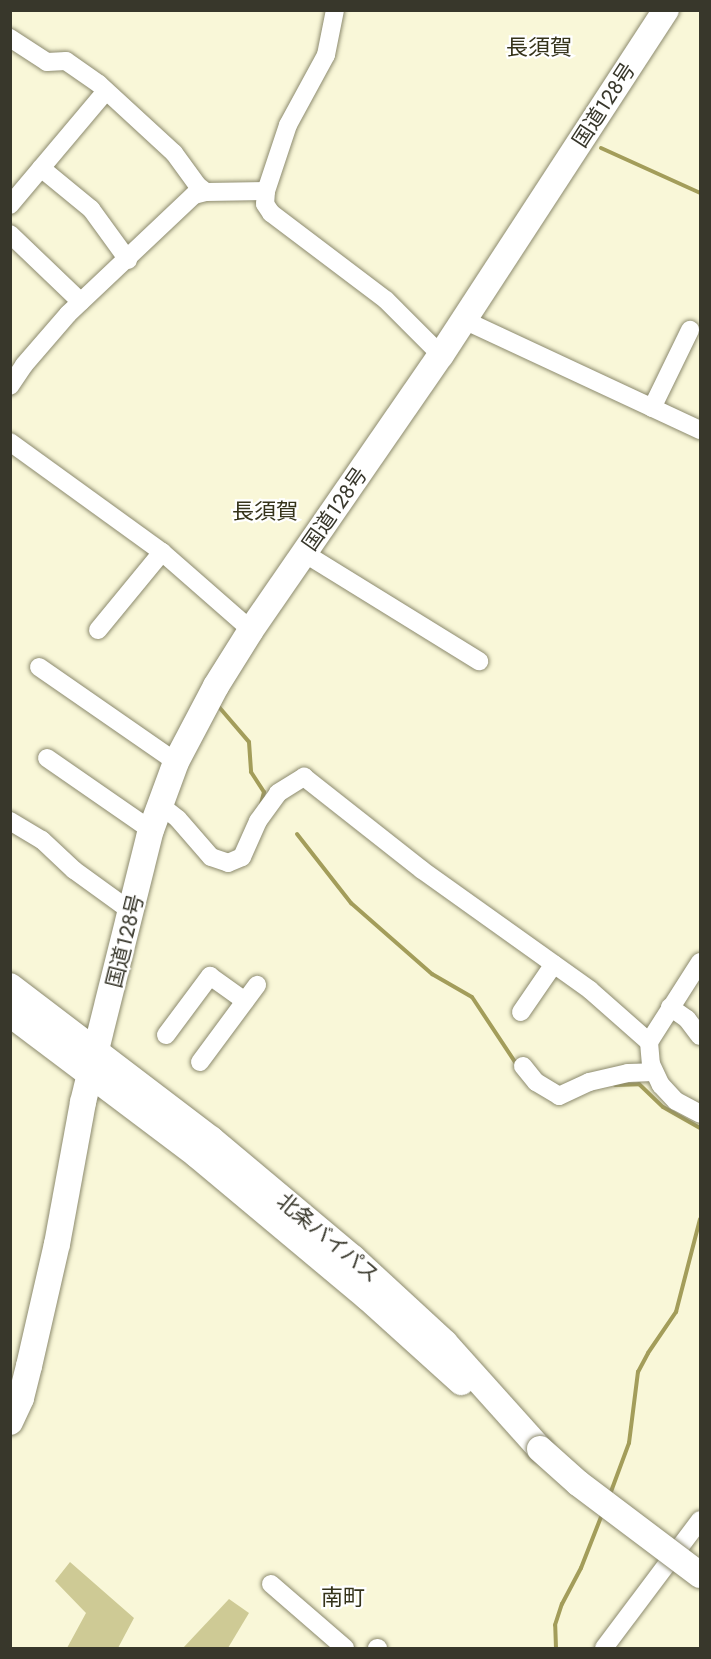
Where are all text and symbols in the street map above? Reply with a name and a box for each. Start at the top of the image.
district label: 長須賀 [506,35,572,61]
street label: 国道128号 [567,58,641,152]
street label: 国道128号 [297,463,373,555]
district label: 長須賀 [232,499,298,525]
street label: 国道128号 [101,891,149,991]
street label: 北条バイパス [272,1188,384,1288]
district label: 南町 [321,1585,365,1611]

